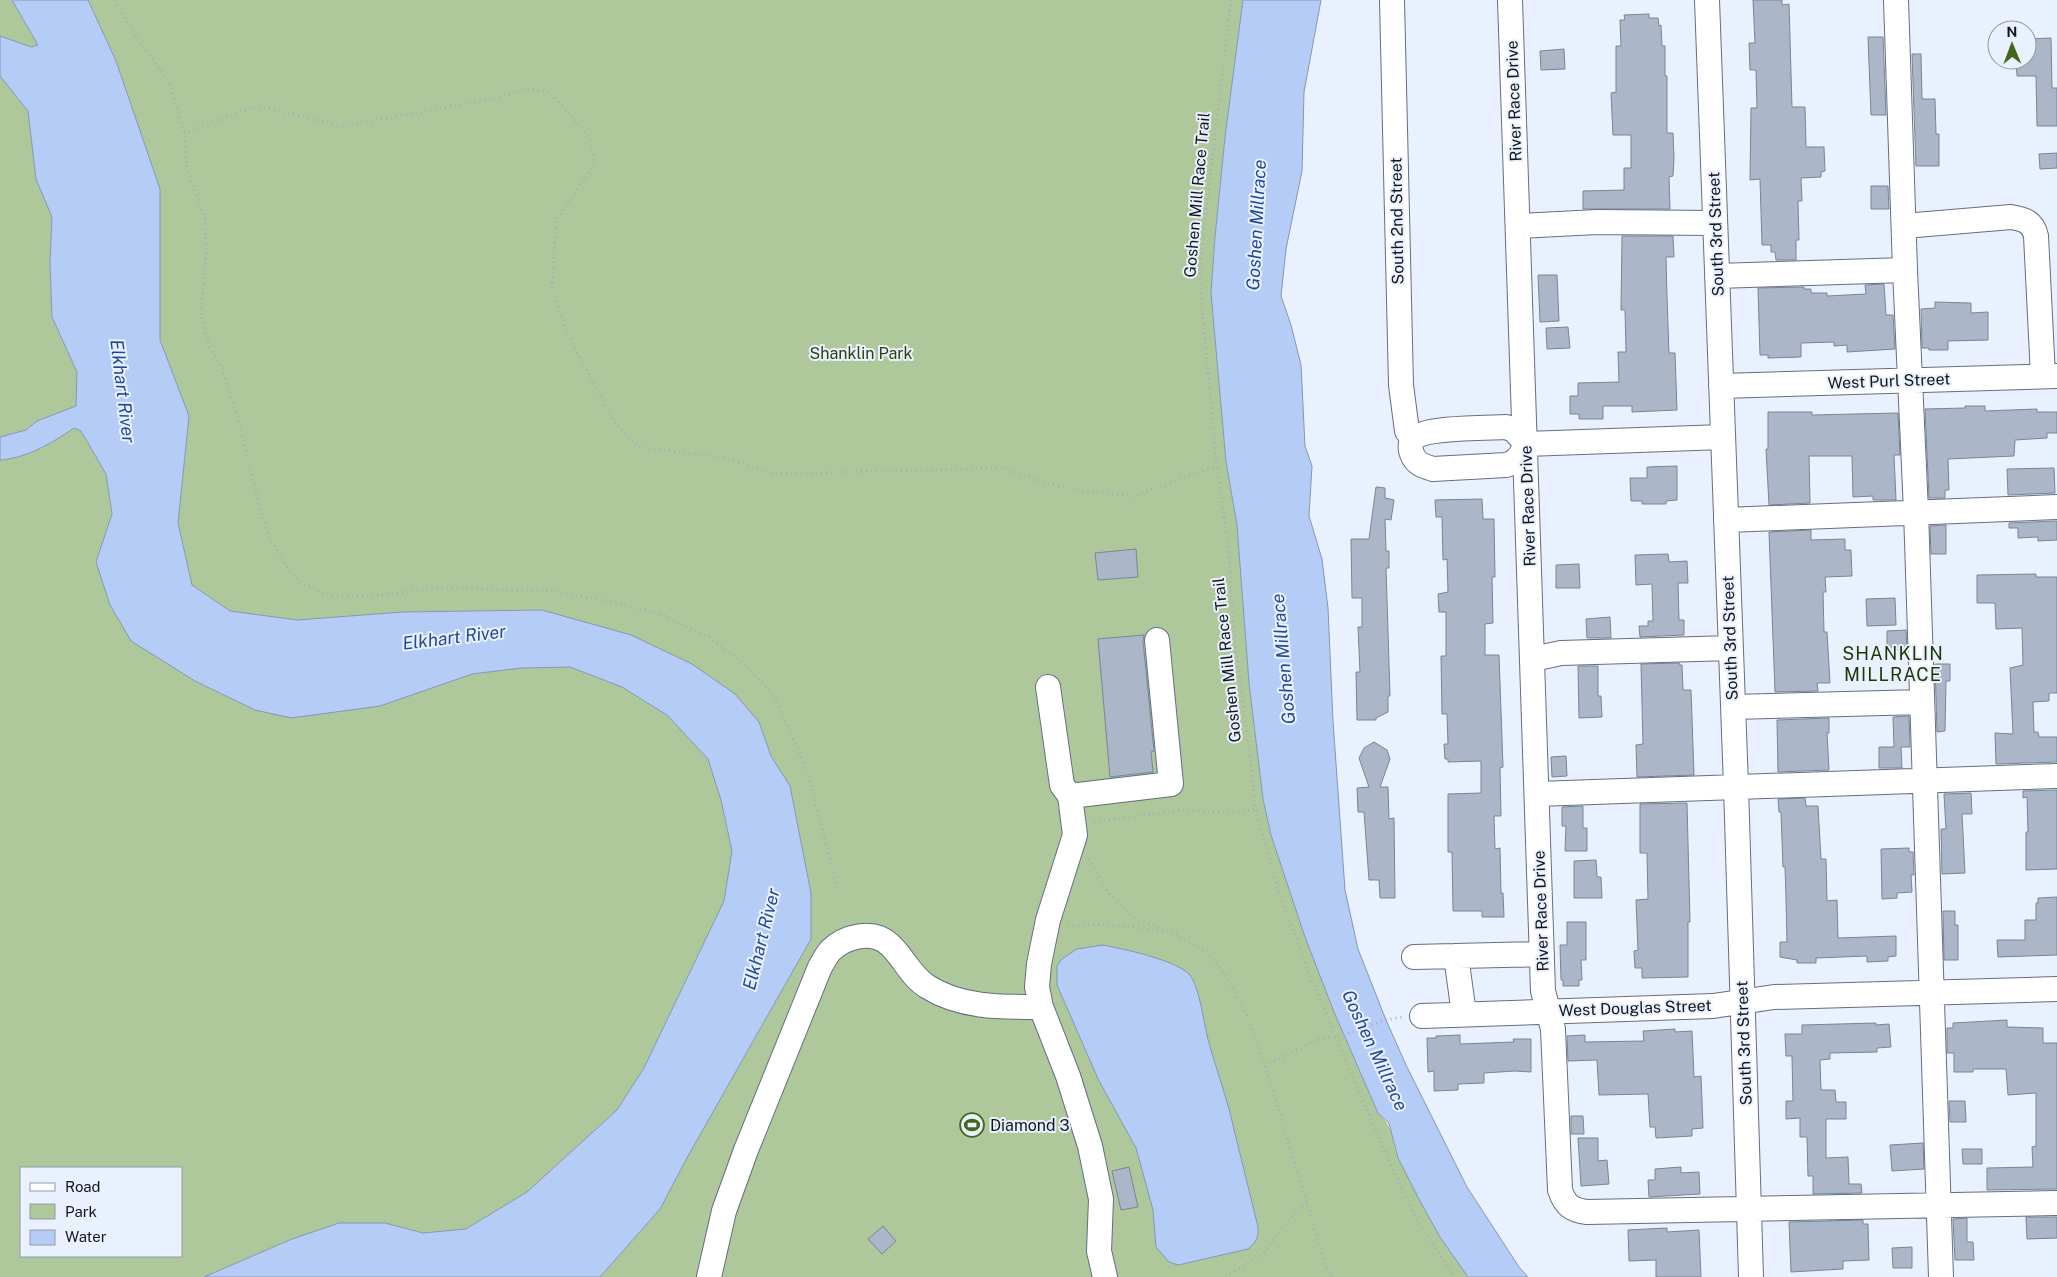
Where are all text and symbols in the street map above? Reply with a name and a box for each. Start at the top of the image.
north arrow [1987,20,2037,70]
text: N [2006,24,2017,40]
street label: River Race Drive [1502,40,1526,162]
street label: Goshen Mill Race Trail [1180,112,1214,278]
street label: South 2nd Street [1386,157,1408,285]
water label: Goshen Millrace [1242,159,1270,291]
street label: South 3rd Street [1704,171,1728,297]
water label: Elkhart River [106,338,140,444]
park label: Shanklin Park [809,344,913,363]
street label: West Purl Street [1827,369,1951,393]
street label: River Race Drive [1516,445,1540,567]
street label: South 3rd Street [1718,575,1742,701]
street label: Goshen Mill Race Trail [1209,577,1245,743]
water label: Goshen Millrace [1267,593,1299,725]
water label: Elkhart River [401,620,507,654]
district label: SHANKLIN MILLRACE [1842,643,1944,685]
street label: River Race Drive [1529,850,1553,972]
water label: Elkhart River [738,886,784,992]
street label: South 3rd Street [1732,980,1756,1106]
water label: Goshen Millrace [1338,986,1412,1114]
street label: West Douglas Street [1558,996,1712,1020]
sports icon: Diamond 3 [959,1112,985,1138]
place label: Diamond 3 [990,1116,1070,1135]
legend [20,1167,182,1257]
text: Road [65,1178,101,1195]
text: Park [65,1203,97,1220]
text: Water [65,1228,107,1245]

